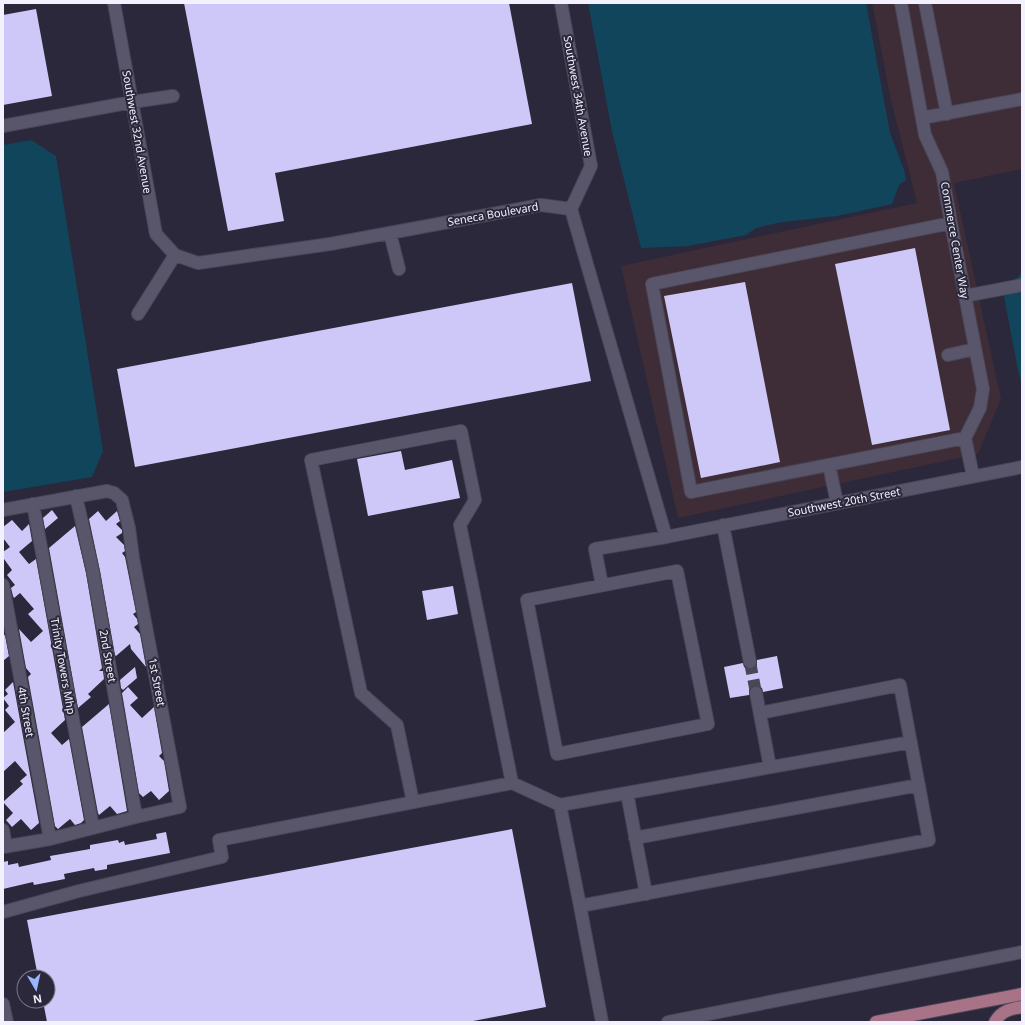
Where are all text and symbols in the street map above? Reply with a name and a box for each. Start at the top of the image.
street label: Southwest 34th Avenue [561,35,596,157]
street label: Southwest 32nd Avenue [119,69,156,195]
street label: Commerce Center Way [938,180,973,300]
street label: Seneca Boulevard [446,198,539,229]
street label: Southwest 20th Street [786,483,901,520]
street label: Trinity Towers Mhp [48,616,79,716]
street label: 2nd Street [96,628,121,684]
street label: 1st Street [145,656,170,707]
street label: 4th Street [15,686,38,738]
north arrow [16,969,56,1009]
text: N [32,991,43,1007]

